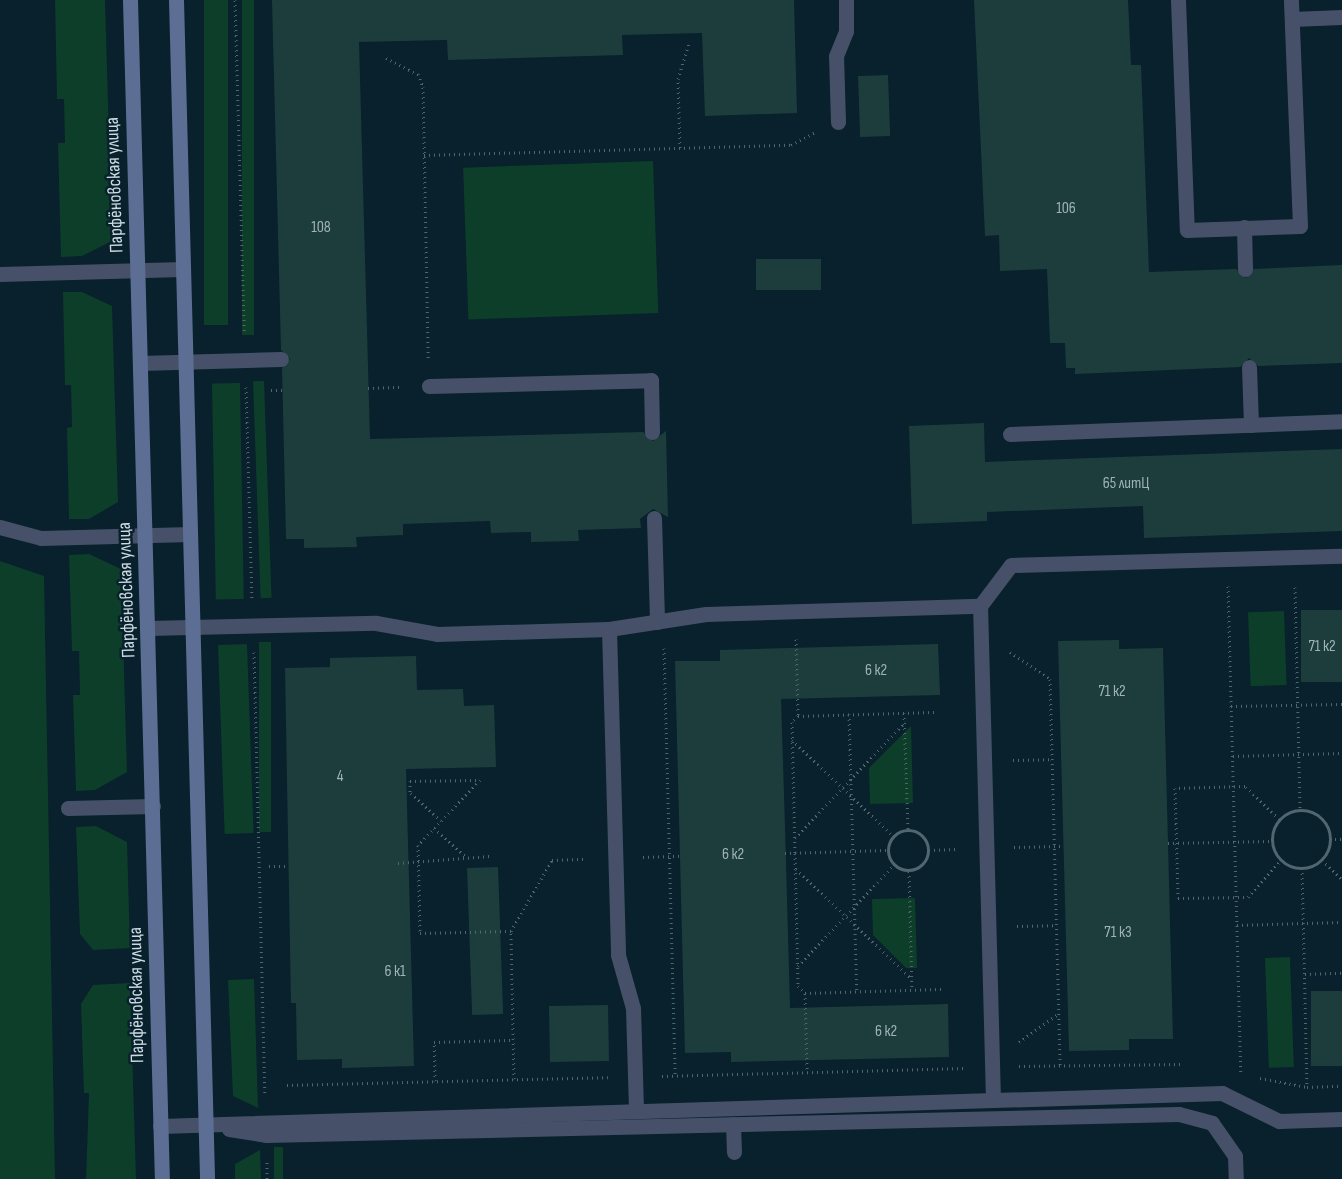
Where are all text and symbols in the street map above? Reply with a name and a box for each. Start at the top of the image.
street label: Парфёновская улица [101,117,129,253]
house number: 106 [1056,199,1076,219]
house number: 108 [311,218,331,238]
house number: 65 литЦ [1103,474,1149,494]
street label: Парфёновская улица [113,522,141,658]
house number: 71 к2 [1308,637,1336,657]
house number: 6 к2 [865,661,887,681]
house number: 71 к2 [1098,682,1126,702]
house number: 4 [337,767,343,787]
house number: 6 к2 [722,845,744,865]
house number: 71 к3 [1104,923,1132,943]
street label: Парфёновская улица [124,927,150,1063]
house number: 6 к1 [384,962,406,982]
house number: 6 к2 [875,1022,897,1042]

